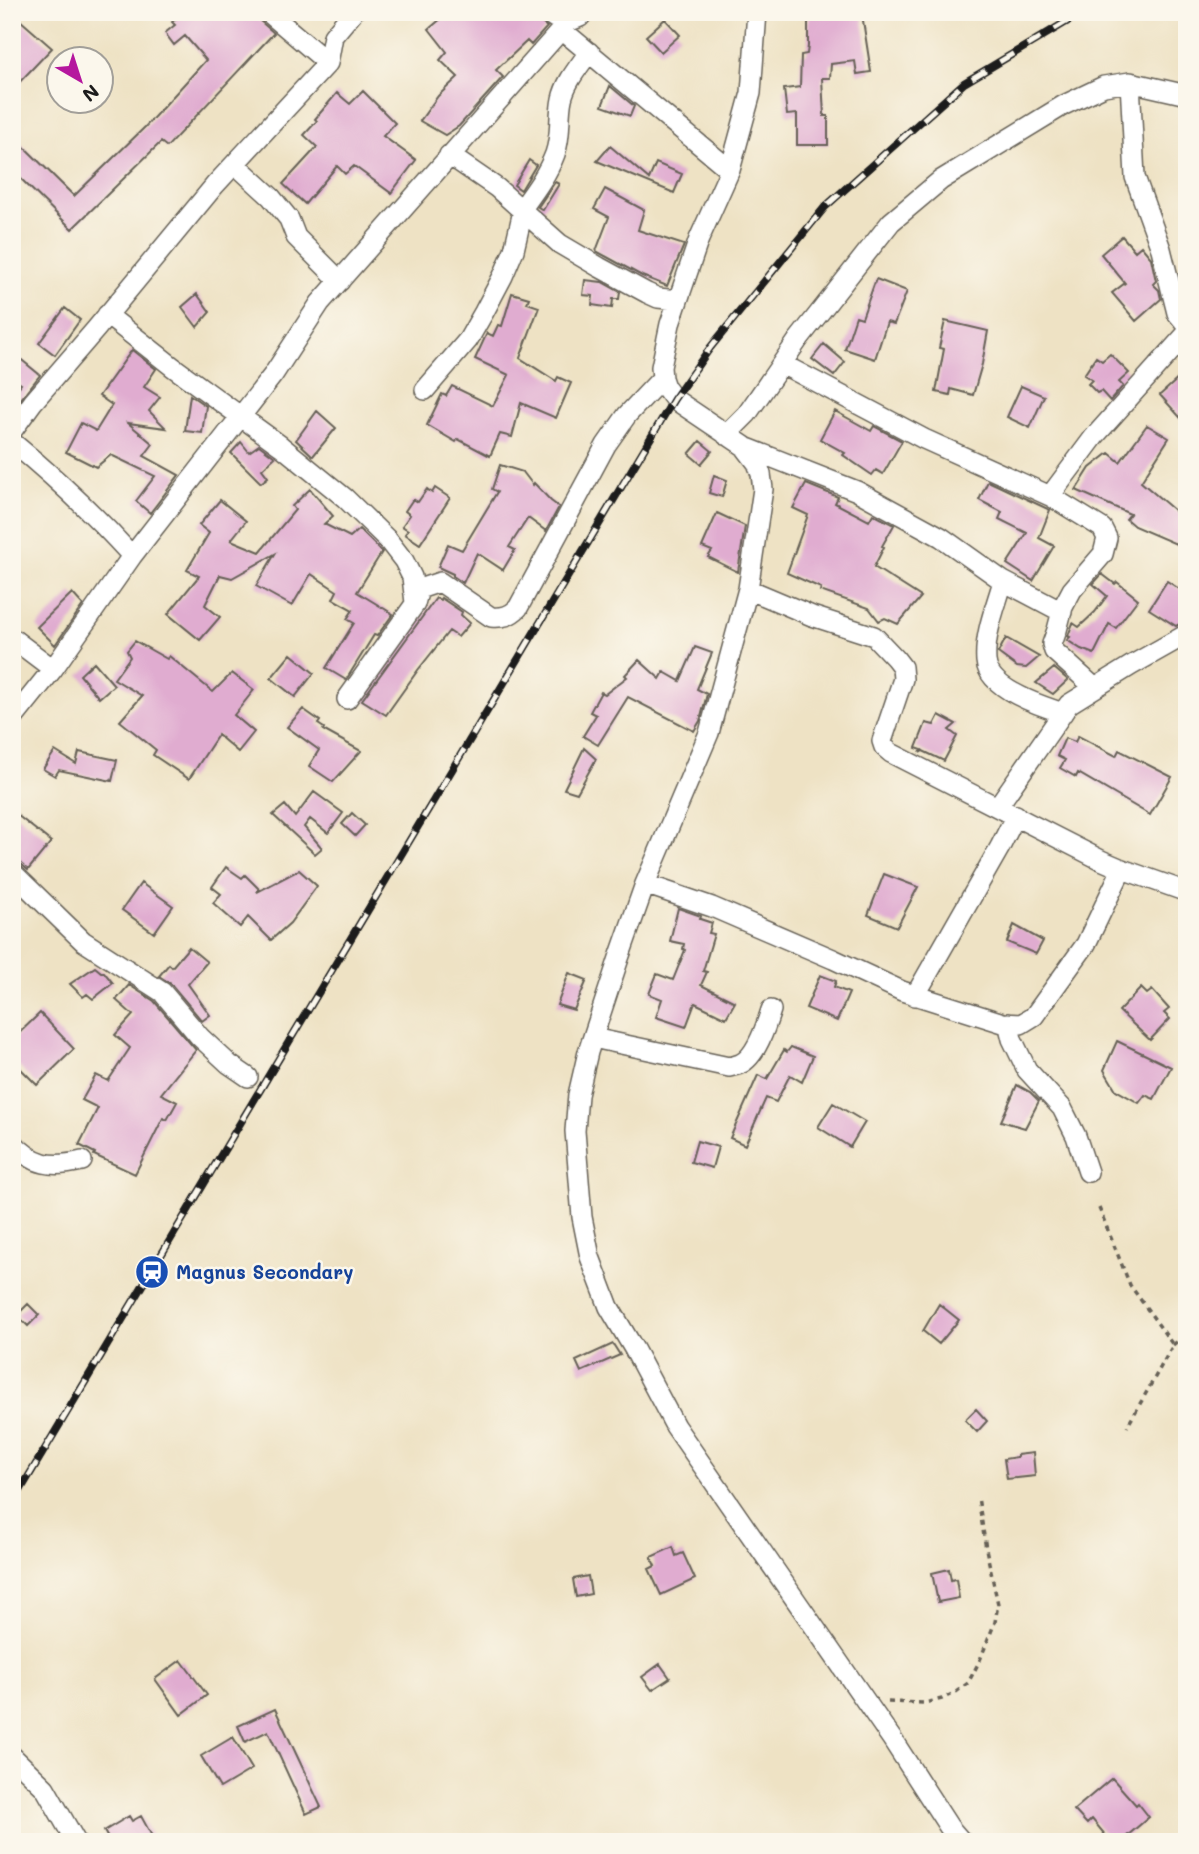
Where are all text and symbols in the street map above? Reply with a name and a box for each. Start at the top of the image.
north arrow [46,46,116,116]
text: N [78,79,104,108]
station icon: Magnus Secondary [133,1253,171,1291]
place label: Magnus Secondary [176,1259,353,1284]

